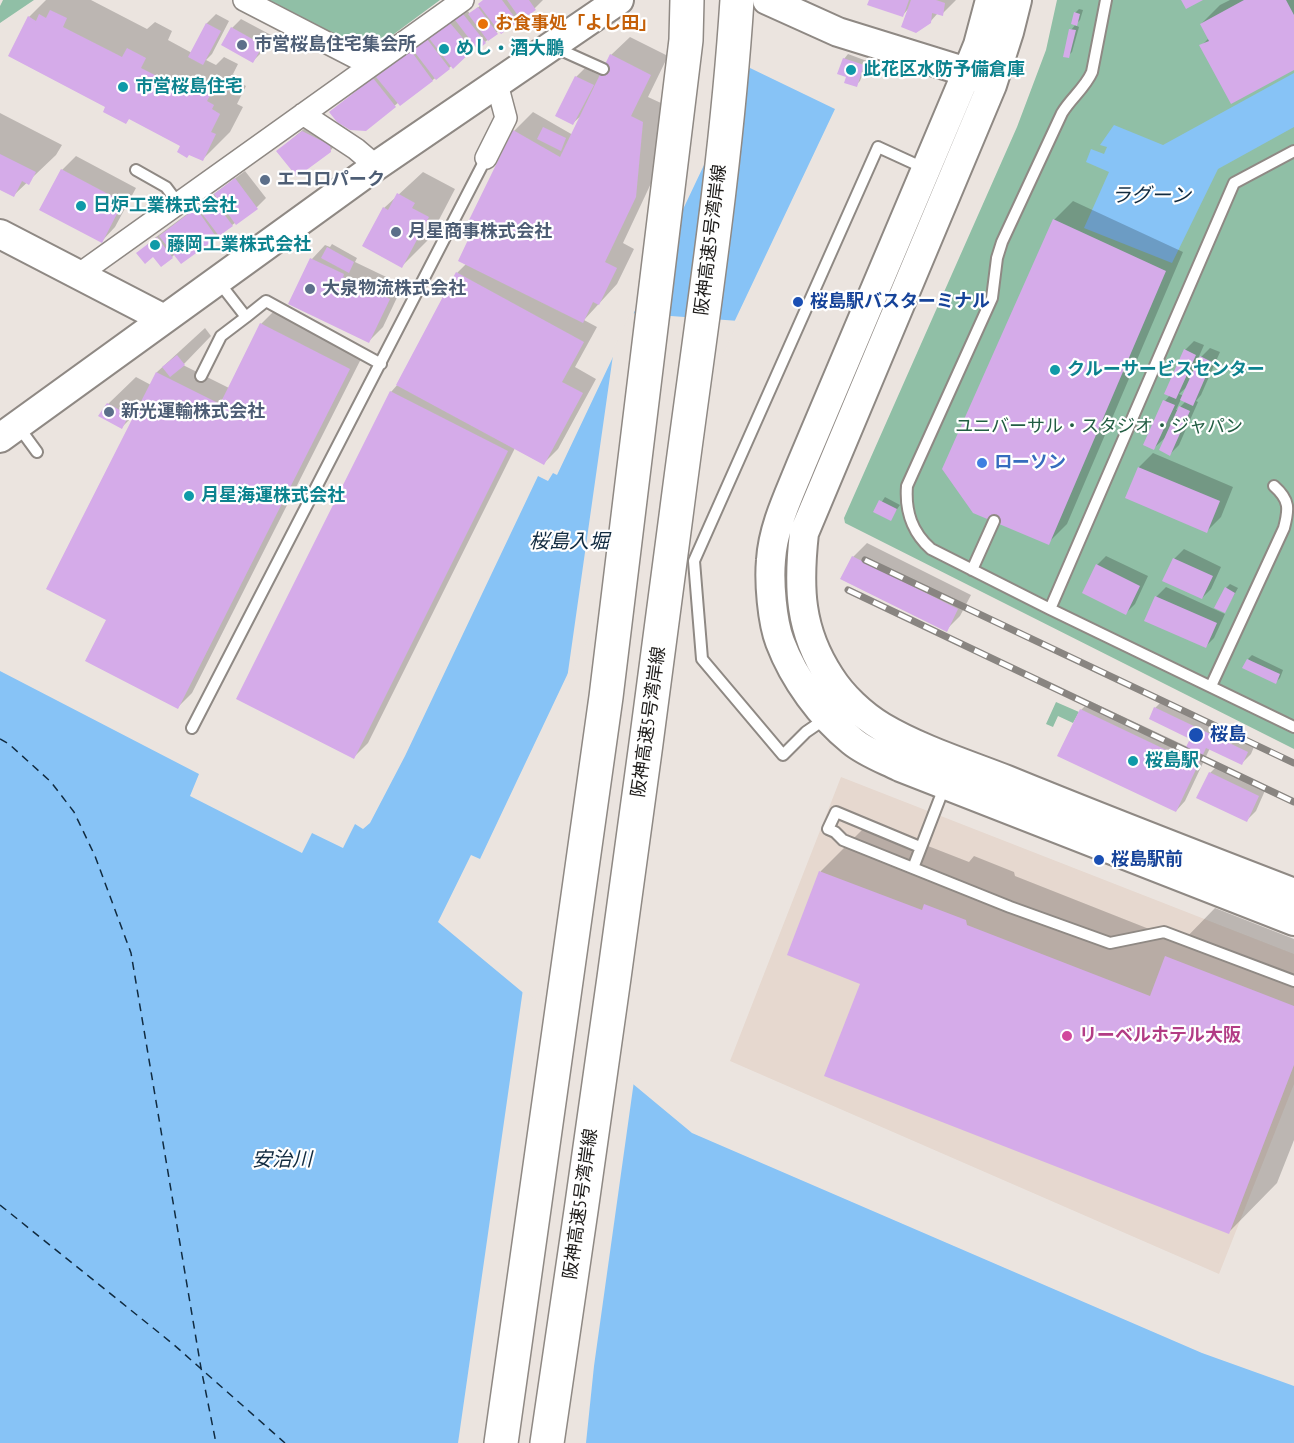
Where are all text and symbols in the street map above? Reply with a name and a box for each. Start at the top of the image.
place label: お食事処「よし田」 [495,13,657,35]
marker: お食事処「よし田」 [476,17,490,31]
place label: 市営桜島住宅集会所 [254,34,416,56]
marker: 市営桜島住宅集会所 [235,38,249,52]
place label: めし・酒大鵬 [456,38,564,60]
marker: めし・酒大鵬 [437,42,451,56]
place label: 此花区水防予備倉庫 [863,59,1025,81]
marker: 此花区水防予備倉庫 [844,63,858,77]
place label: 市営桜島住宅 [135,76,243,98]
marker: 市営桜島住宅 [116,80,130,94]
street label: 阪神高速5号湾岸線 [691,163,731,317]
place label: エコロパーク [277,169,385,191]
marker: エコロパーク [258,173,272,187]
water label: ラグーン [1111,184,1191,208]
place label: 日炉工業株式会社 [93,195,237,217]
marker: 日炉工業株式会社 [74,199,88,213]
place label: 月星商事株式会社 [408,221,552,243]
marker: 月星商事株式会社 [389,225,403,239]
place label: 藤岡工業株式会社 [167,234,311,256]
marker: 藤岡工業株式会社 [148,238,162,252]
place label: 大泉物流株式会社 [322,278,466,300]
marker: 大泉物流株式会社 [303,282,317,296]
place label: 桜島駅バスターミナル [810,291,990,313]
marker: 桜島駅バスターミナル [791,295,805,309]
place label: クルーサービスセンター [1067,359,1265,381]
marker: クルーサービスセンター [1048,363,1062,377]
place label: 新光運輸株式会社 [121,401,265,423]
marker: 新光運輸株式会社 [102,405,116,419]
park label: ユニバーサル・スタジオ・ジャパン [955,416,1243,438]
place label: ローソン [994,452,1066,474]
marker: ローソン [975,456,989,470]
place label: 月星海運株式会社 [201,485,345,507]
marker: 月星海運株式会社 [182,489,196,503]
water label: 桜島入堀 [529,530,609,554]
street label: 阪神高速5号湾岸線 [628,645,670,799]
place label: 桜島 [1210,724,1246,746]
marker: 桜島 [1187,726,1205,744]
place label: 桜島駅 [1145,750,1199,772]
marker: 桜島駅 [1126,754,1140,768]
place label: 桜島駅前 [1111,849,1183,871]
marker: 桜島駅前 [1092,853,1106,867]
place label: リーベルホテル大阪 [1079,1025,1241,1047]
marker: リーベルホテル大阪 [1060,1029,1074,1043]
street label: 阪神高速5号湾岸線 [560,1127,602,1281]
water label: 安治川 [252,1148,312,1172]

